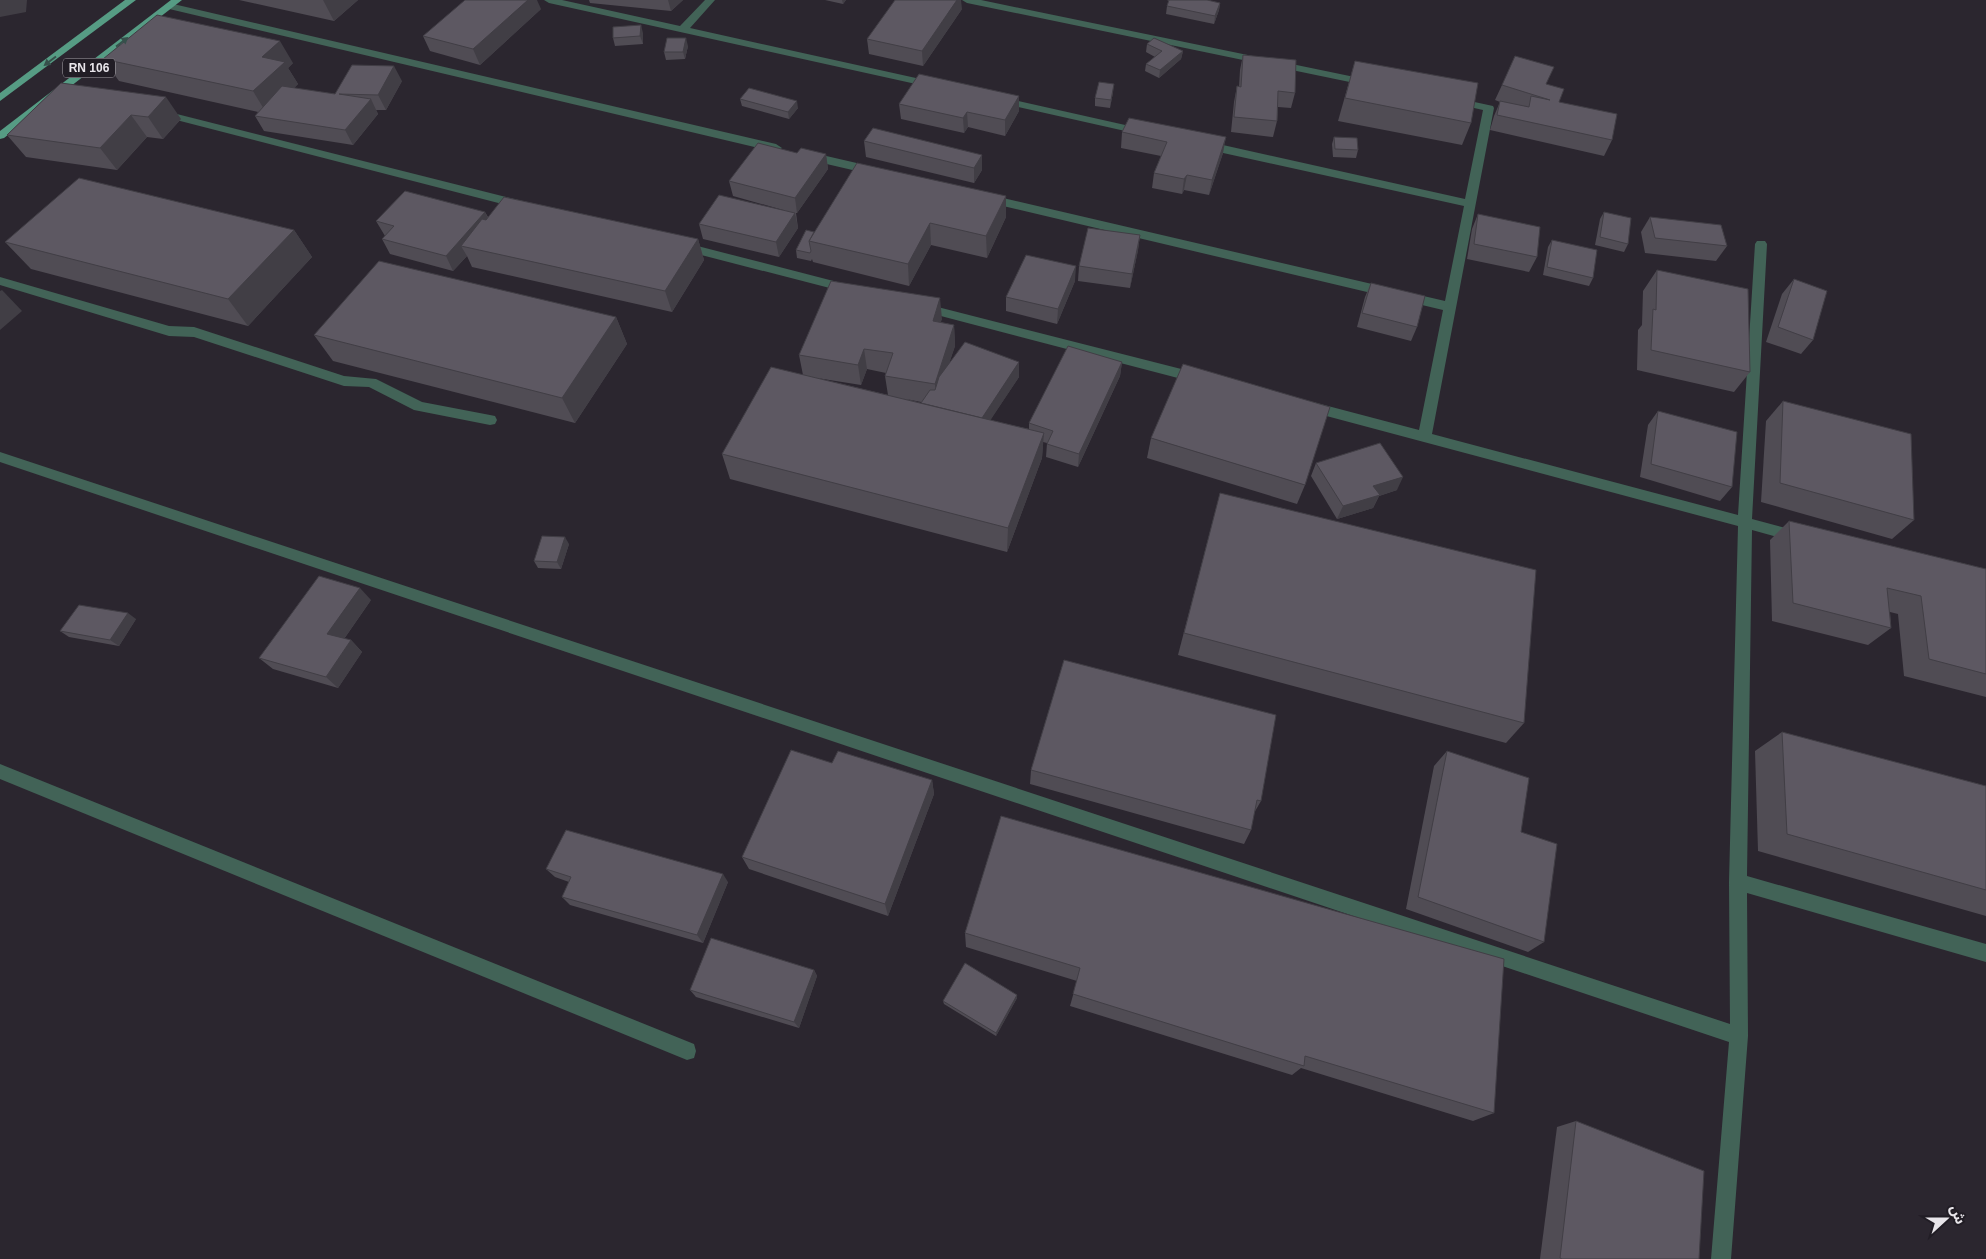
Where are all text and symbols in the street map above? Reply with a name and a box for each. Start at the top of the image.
one-way arrow [115,37,128,48]
one-way arrow [44,55,57,66]
road number: RN 106 [63,58,115,78]
north arrow [1921,1194,1971,1244]
text: ش [1947,1203,1969,1226]

